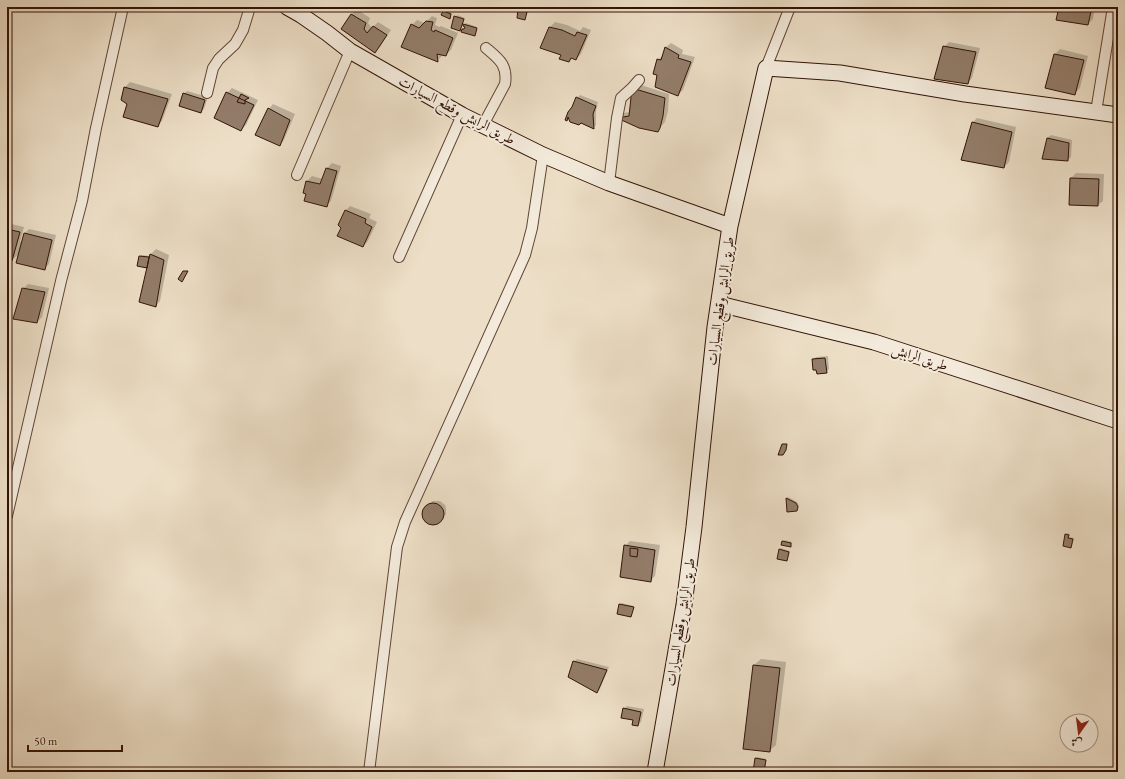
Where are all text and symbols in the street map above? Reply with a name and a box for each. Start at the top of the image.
street label: طريق الرابش وقطع السيارات [393,72,519,153]
street label: طريق الرابش وقطع السيارات [702,235,743,367]
street label: طريق الرابش [889,339,950,376]
street label: طريق الرابش وقطع السيارات [661,556,704,688]
north arrow [1059,713,1099,753]
scale bar [28,727,122,753]
text: 50 m [34,733,58,749]
text: ش [1070,735,1084,751]

